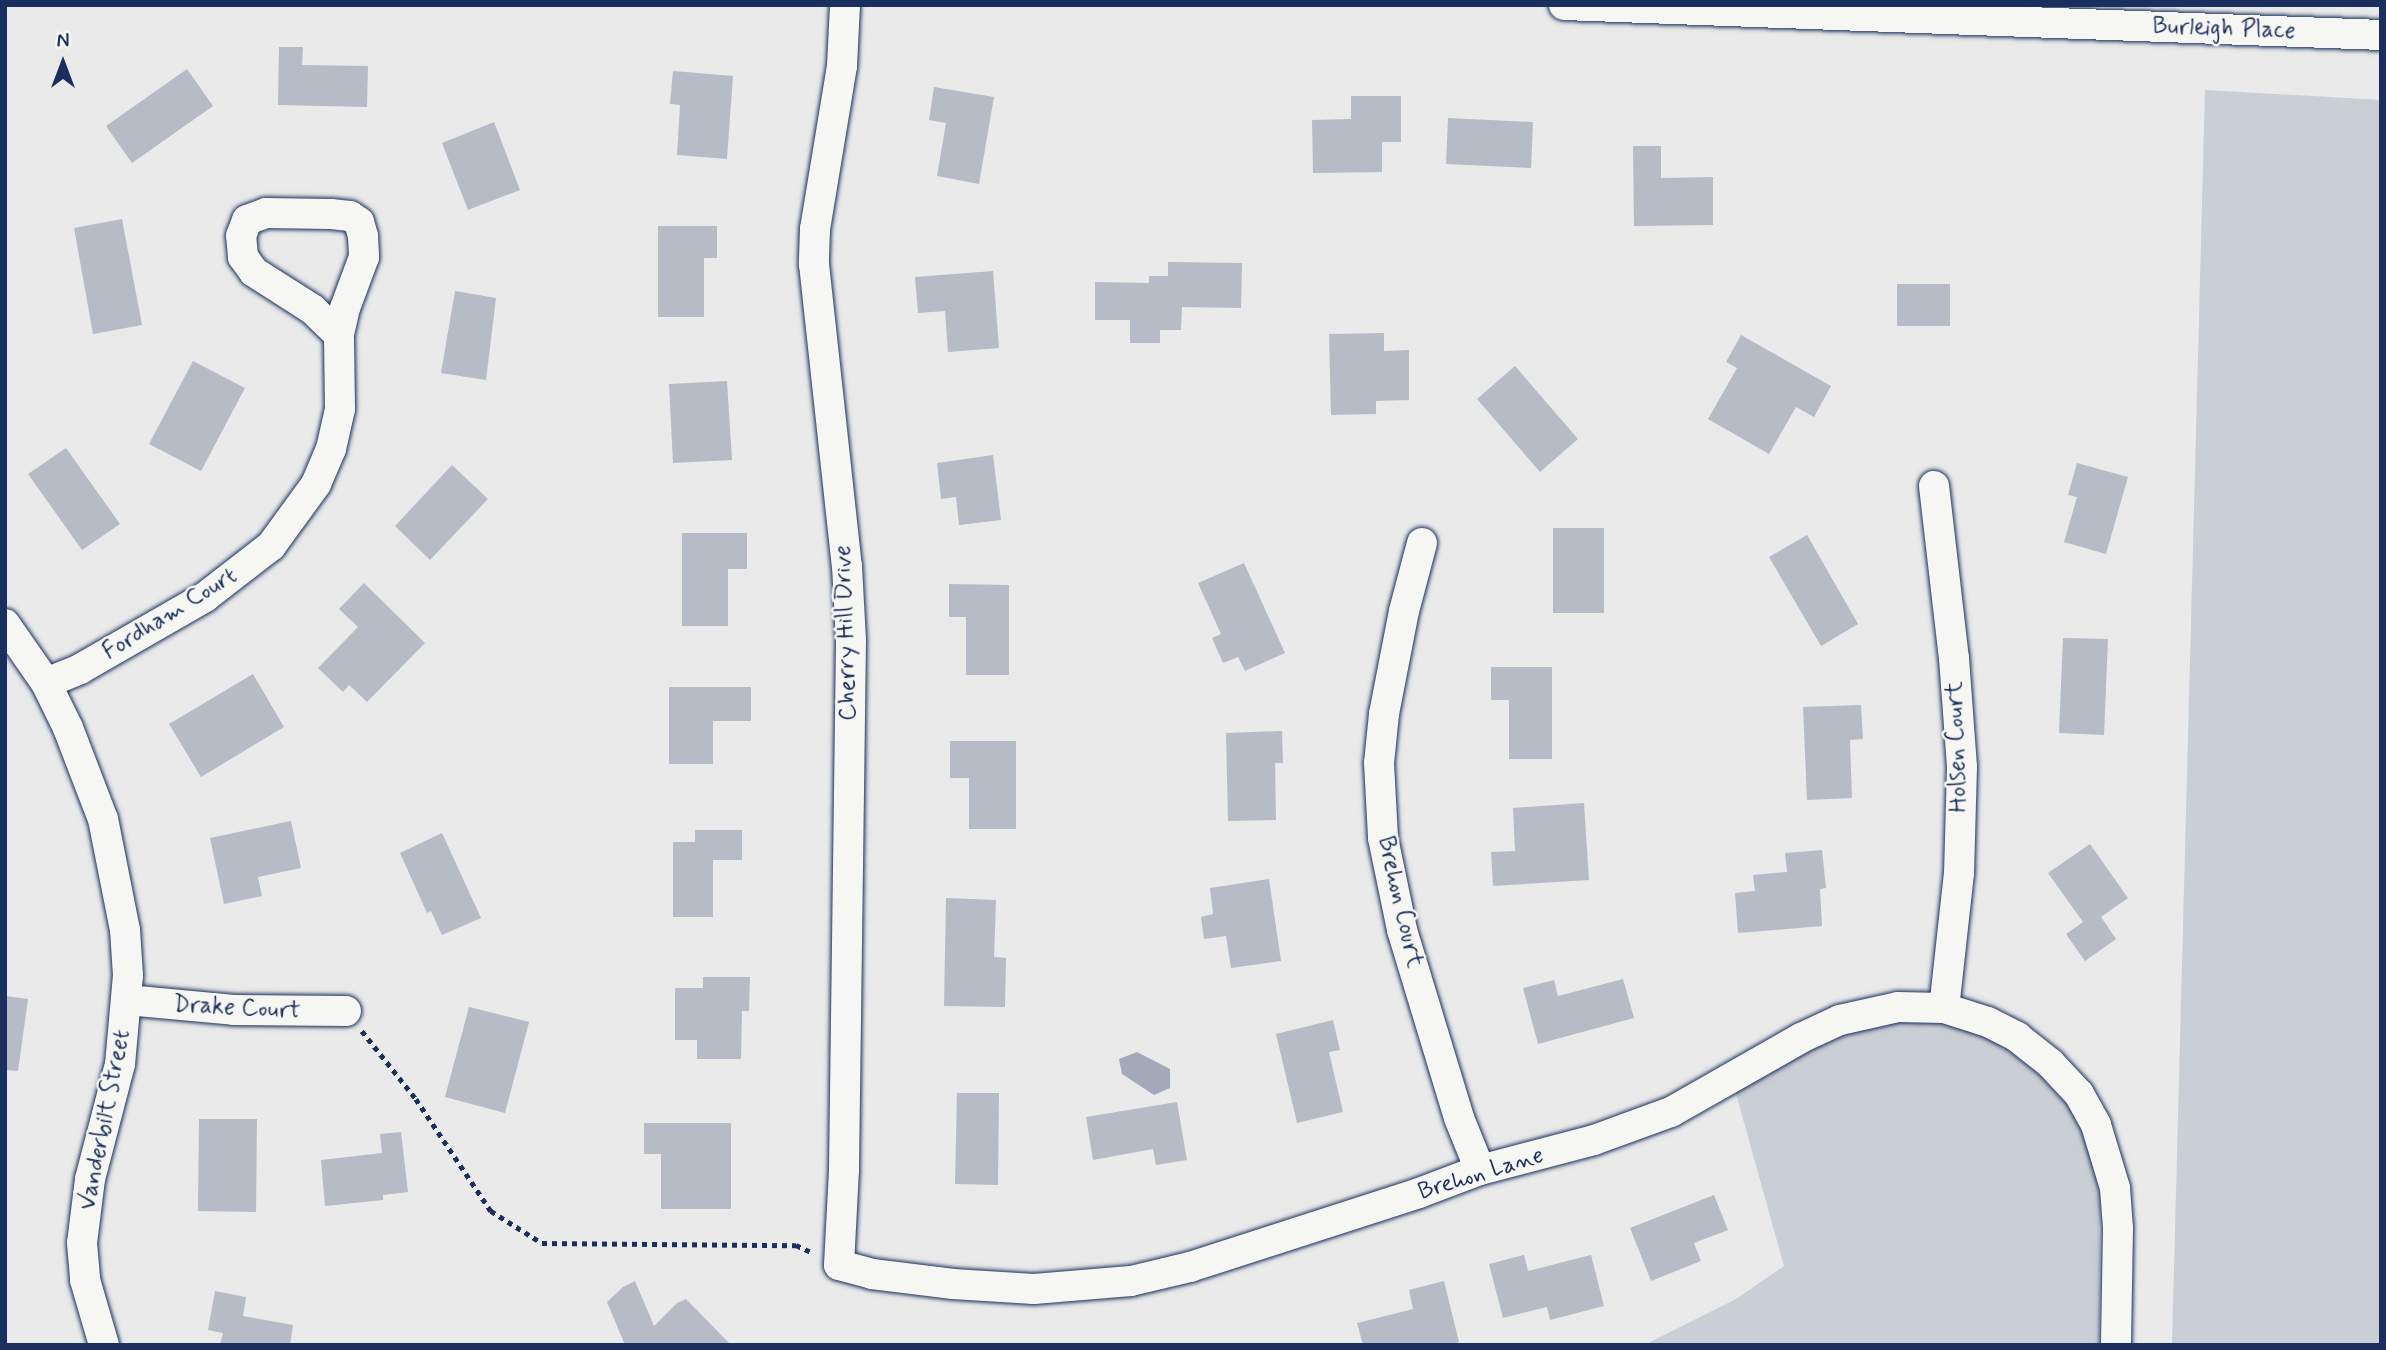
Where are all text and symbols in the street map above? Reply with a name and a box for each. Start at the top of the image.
street label: Burleigh Place [2153,12,2295,46]
north arrow [28,28,98,98]
text: N [57,29,69,54]
street label: Cherry Hill Drive [829,546,863,720]
street label: Fordham Court [96,561,244,667]
street label: Holsen Court [1940,682,1974,812]
street label: Brehon Court [1371,834,1429,970]
street label: Drake Court [174,990,300,1026]
street label: Vanderbilt Street [73,1025,137,1215]
street label: Brehon Lane [1416,1142,1546,1206]

